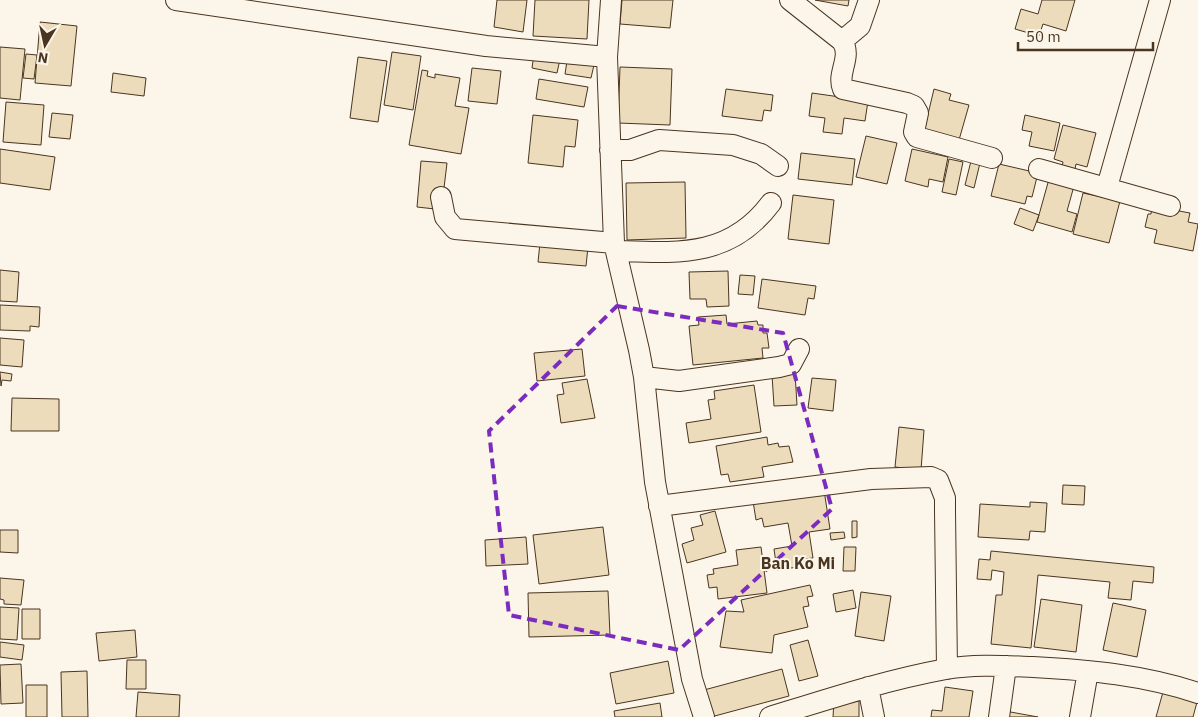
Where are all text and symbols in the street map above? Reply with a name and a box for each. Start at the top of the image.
north arrow [20,20,70,70]
scale bar [1018,20,1153,52]
text: 50 m [1026,27,1061,46]
text: N [37,48,49,68]
district label: Ban Ko Mi [761,553,835,573]

